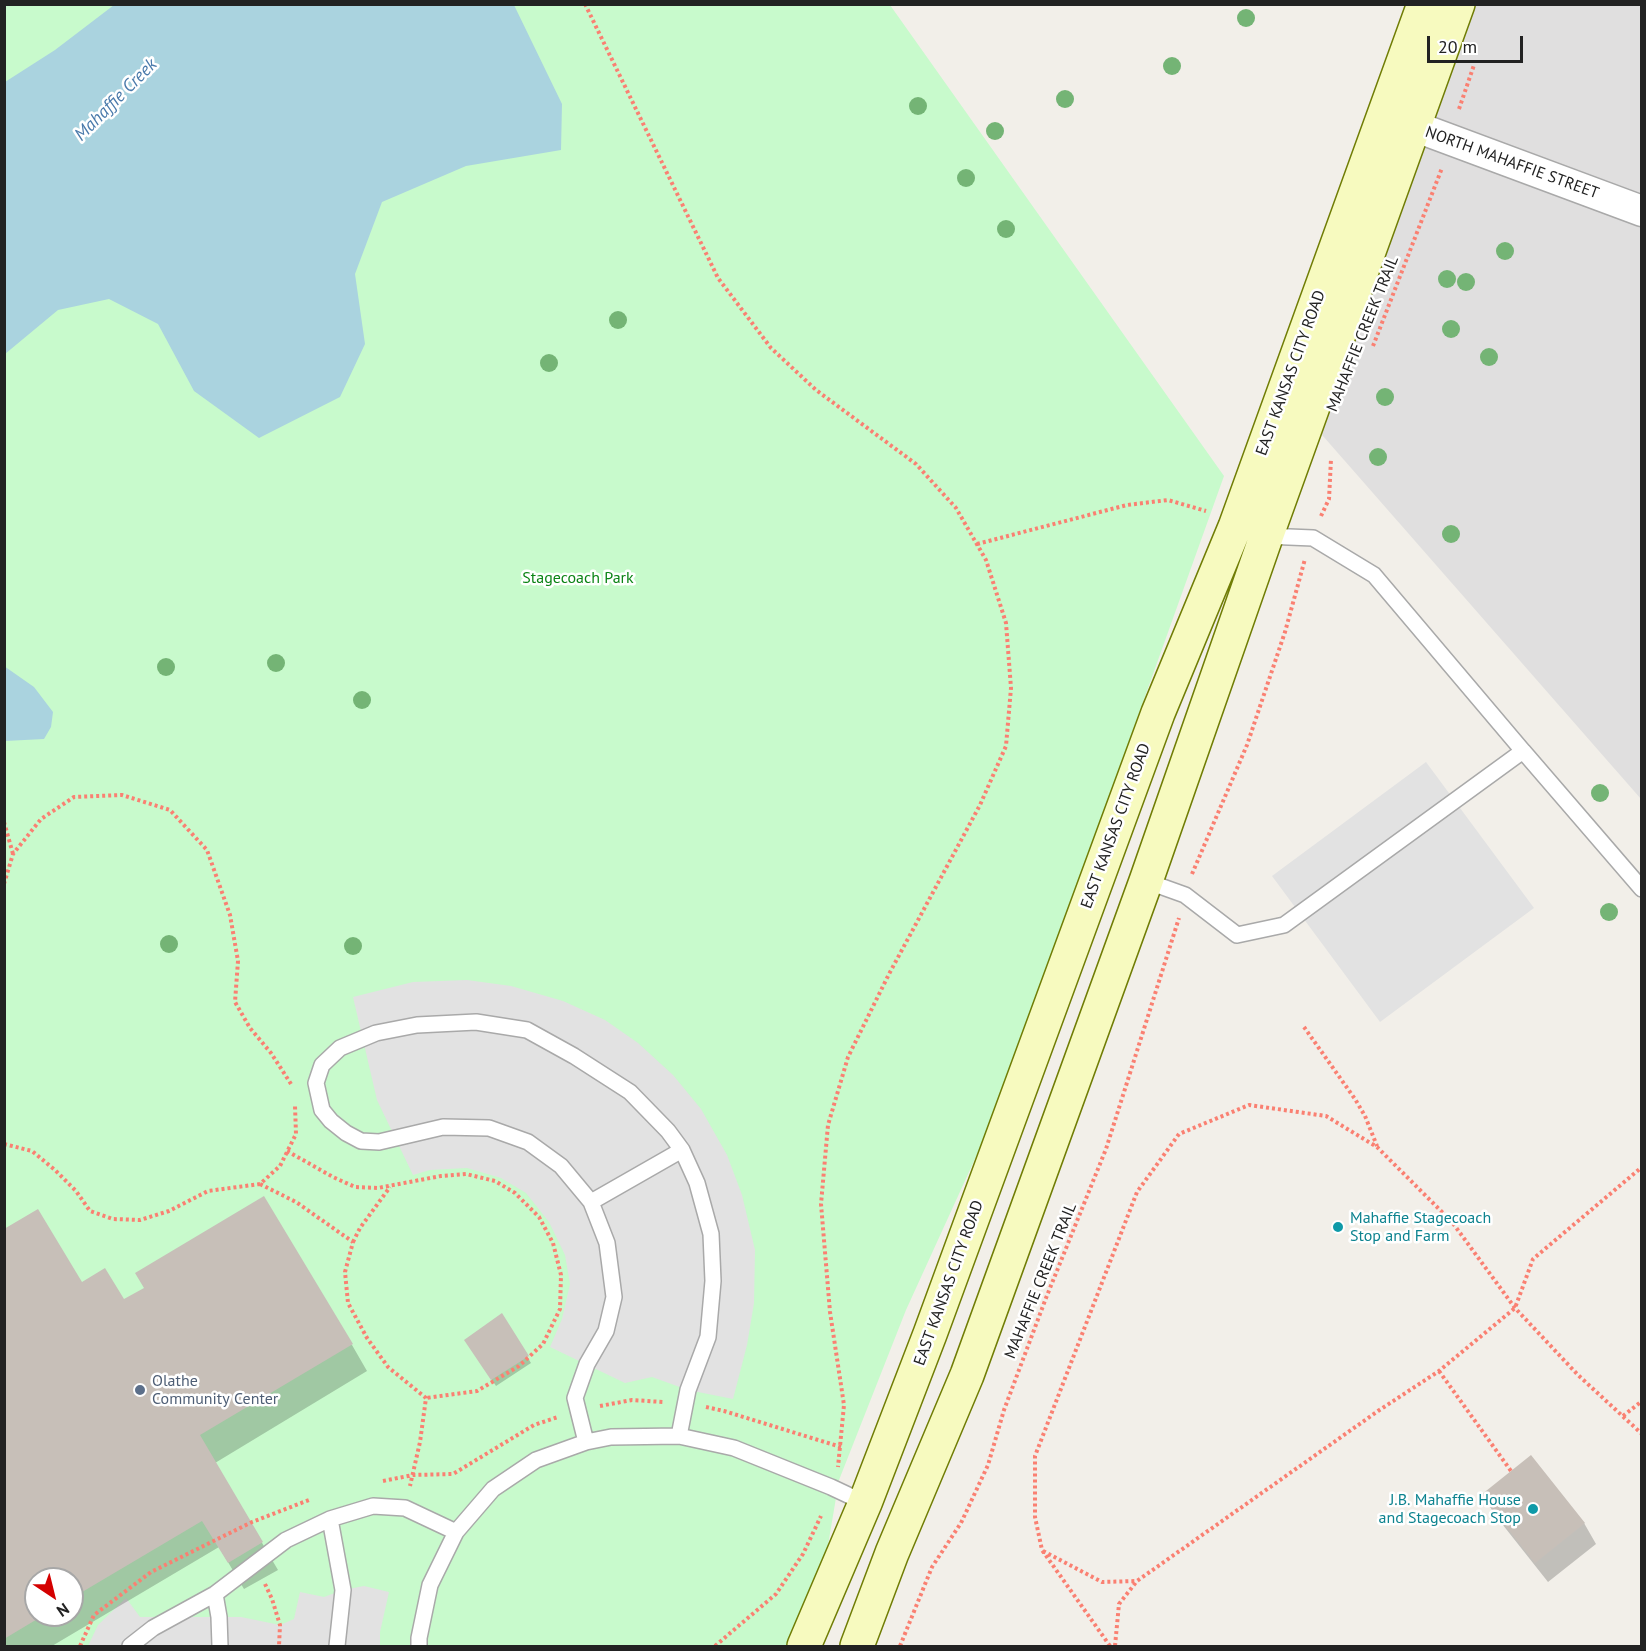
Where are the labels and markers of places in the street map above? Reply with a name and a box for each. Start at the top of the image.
place label: Mahaffie Stagecoach Stop and Farm [1350,1208,1491,1246]
marker: Mahaffie Stagecoach Stop and Farm [1331,1220,1345,1234]
place label: Olathe Community Center [152,1371,278,1409]
marker: Olathe Community Center [133,1383,147,1397]
place label: J.B. Mahaffie House and Stagecoach Stop [1378,1490,1521,1528]
marker: J.B. Mahaffie House and Stagecoach Stop [1526,1502,1540,1516]

